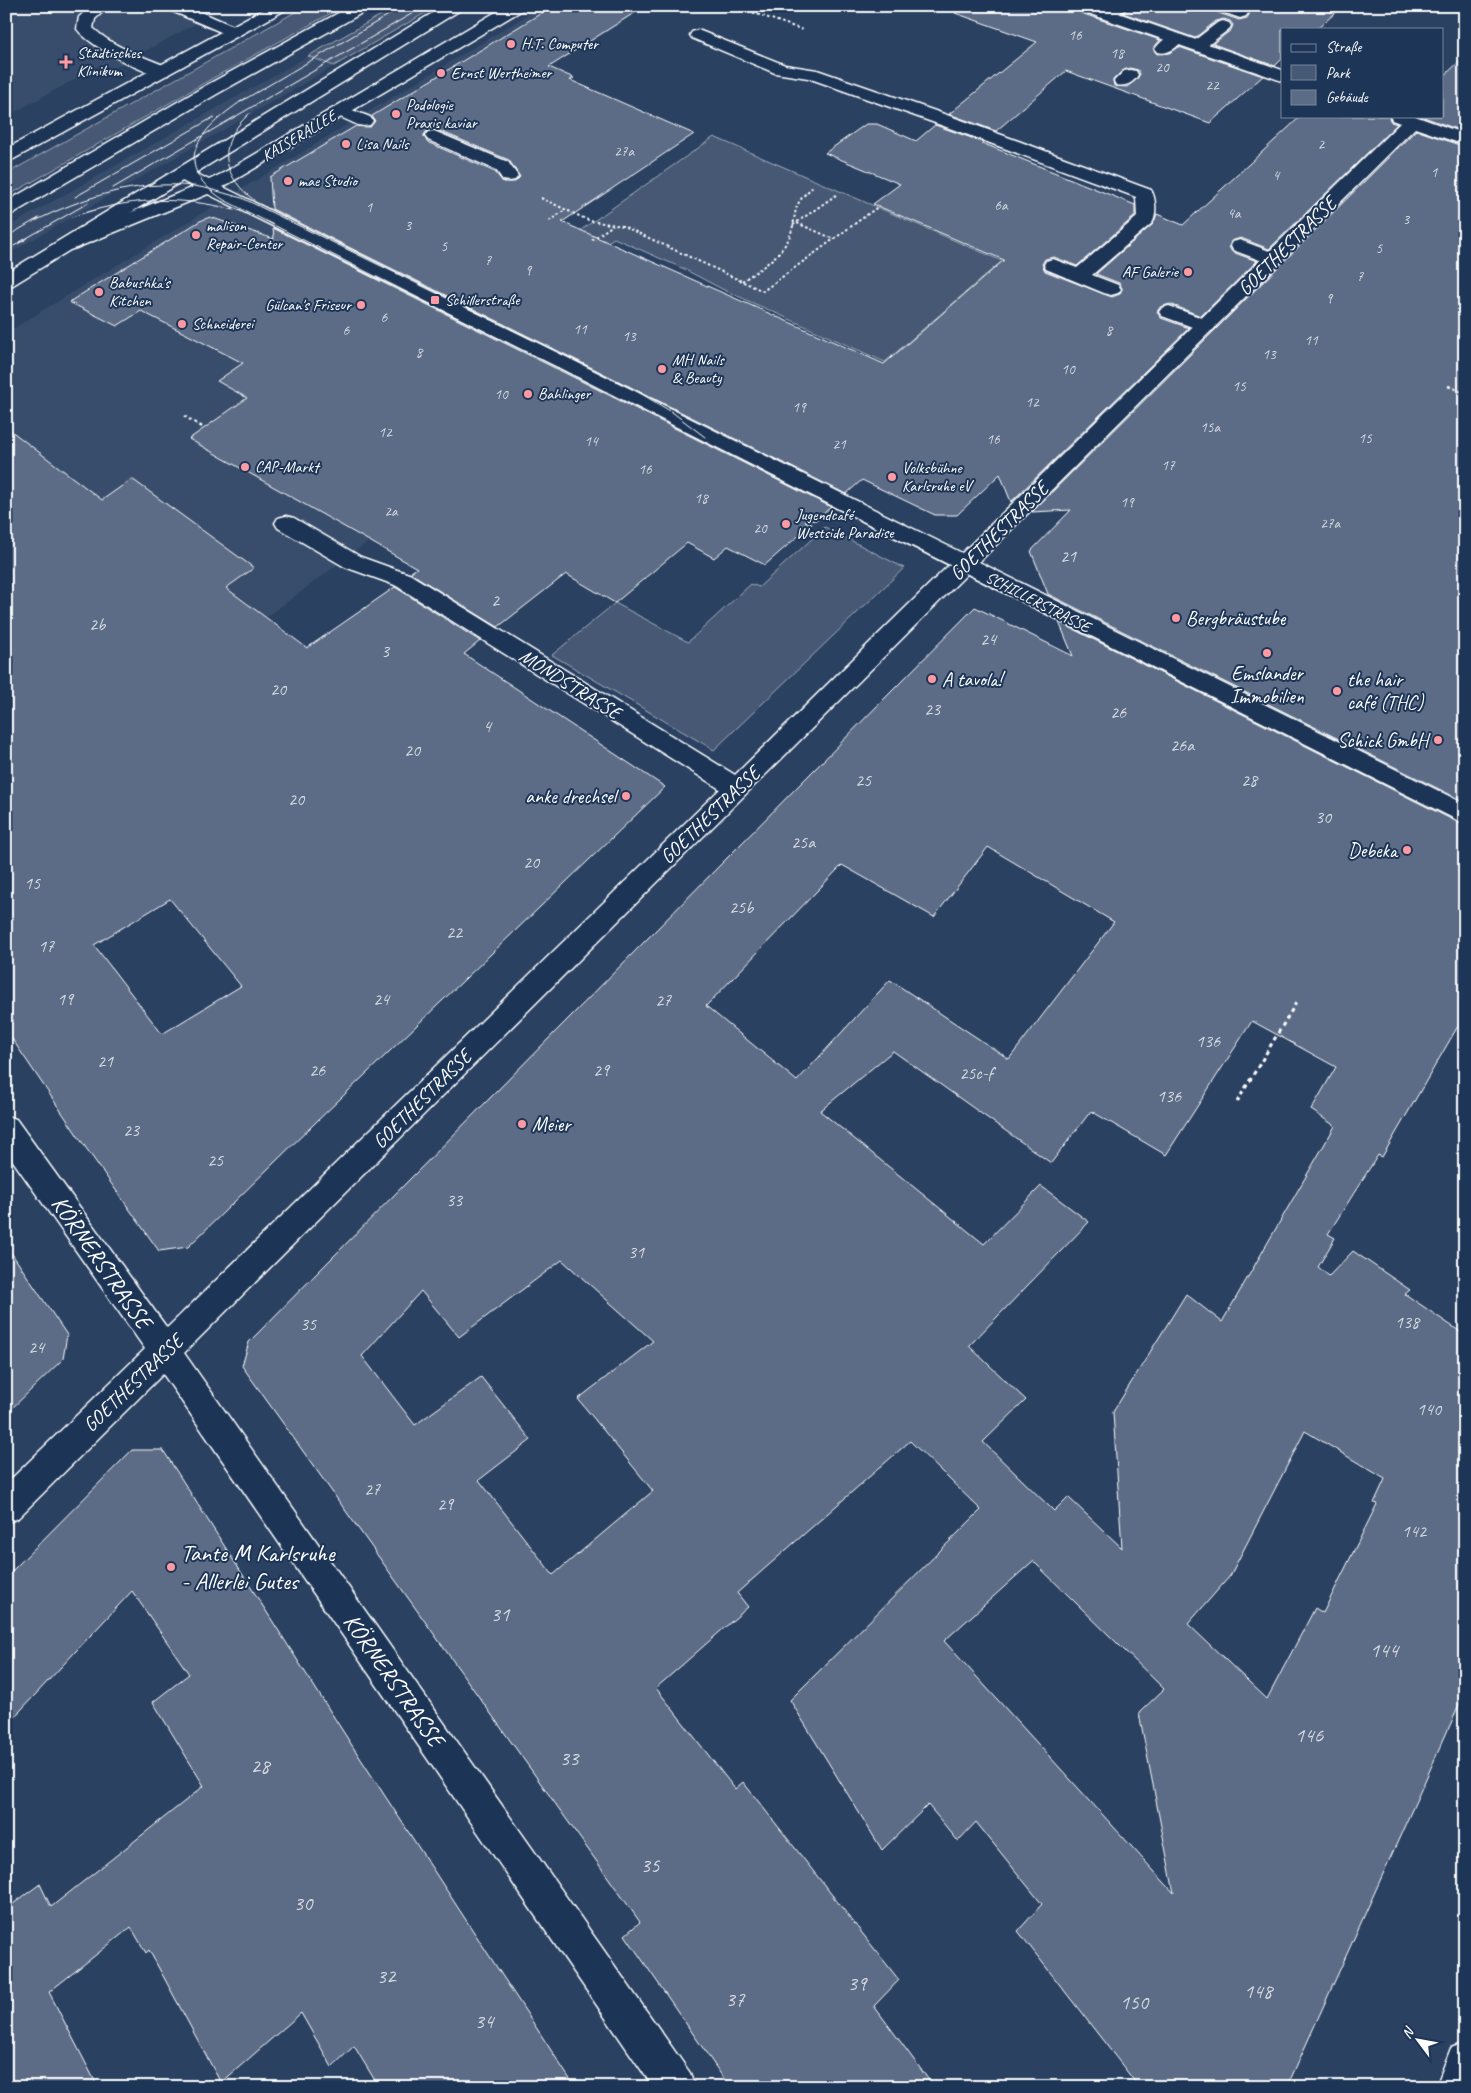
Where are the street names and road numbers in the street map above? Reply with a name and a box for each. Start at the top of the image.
street label: KAISERALLEE [258,105,342,166]
street label: GOETHESTRASSE [1232,189,1344,301]
street label: GOETHESTRASSE [944,474,1056,586]
street label: SCHILLERSTRASSE [982,567,1096,638]
street label: MONDSTRASSE [515,643,628,727]
street label: GOETHESTRASSE [655,759,767,869]
street label: GOETHESTRASSE [367,1042,479,1154]
street label: KÖRNERSTRASSE [45,1190,161,1337]
street label: GOETHESTRASSE [78,1327,190,1437]
street label: KÖRNERSTRASSE [337,1608,453,1755]

